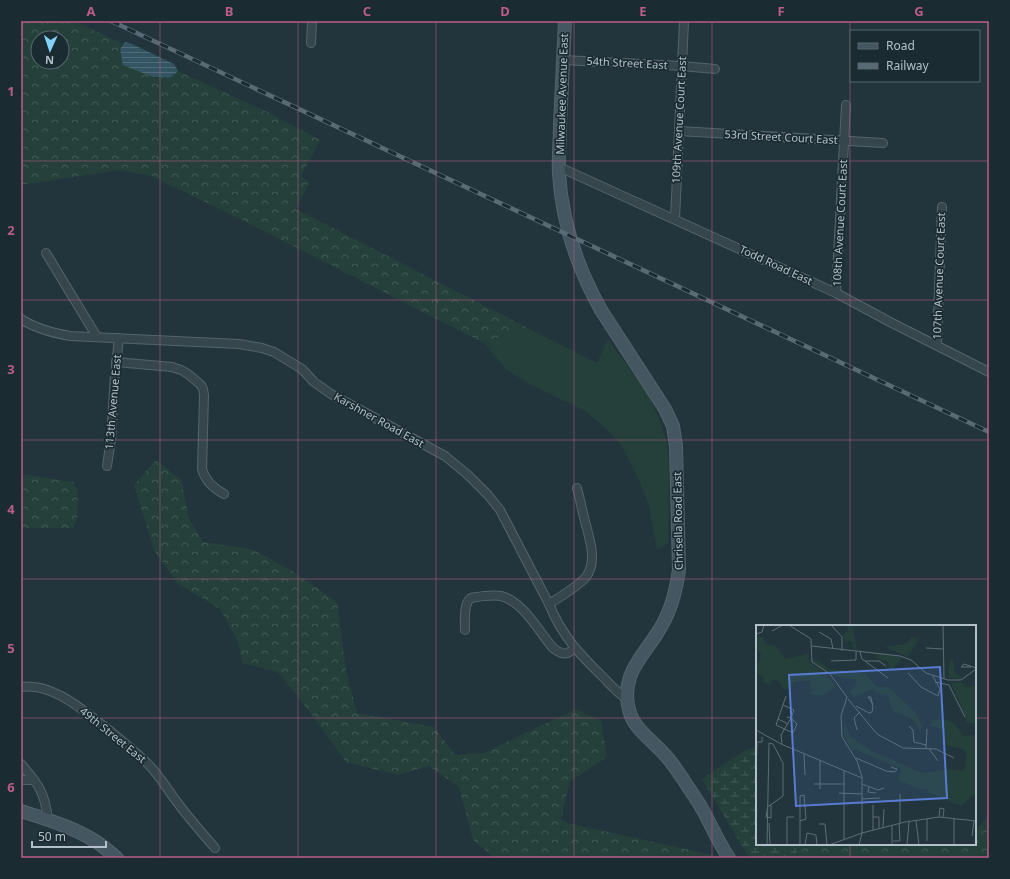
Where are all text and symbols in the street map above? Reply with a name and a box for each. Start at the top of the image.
text: A [87,2,96,20]
text: B [225,2,233,20]
text: C [363,2,371,20]
text: D [500,2,510,20]
text: E [639,2,647,20]
text: F [777,2,785,20]
text: G [914,2,924,20]
north arrow [30,30,70,70]
legend [850,30,980,82]
street label: Milwaukee Avenue East [552,33,571,155]
text: Road [886,37,915,54]
text: N [45,53,54,68]
street label: 54th Street East [586,53,668,72]
street label: 109th Avenue Court East [668,56,689,184]
text: Railway [886,57,930,74]
text: 1 [7,82,15,100]
street label: 53rd Street Court East [724,126,838,147]
street label: 108th Avenue Court East [829,159,850,287]
street label: 107th Avenue Court East [929,212,948,340]
text: 2 [7,221,15,239]
street label: Todd Road East [737,241,815,288]
street label: 113th Avenue East [101,354,124,450]
text: 3 [7,360,15,378]
street label: Karshner Road East [332,389,427,451]
street label: Chrisella Road East [669,472,686,570]
text: 4 [7,500,15,518]
inset map [756,625,976,845]
text: 5 [7,639,15,657]
street label: 49th Street East [77,703,150,766]
text: 6 [7,778,15,796]
scale bar [32,823,106,849]
text: 50 m [38,828,66,845]

